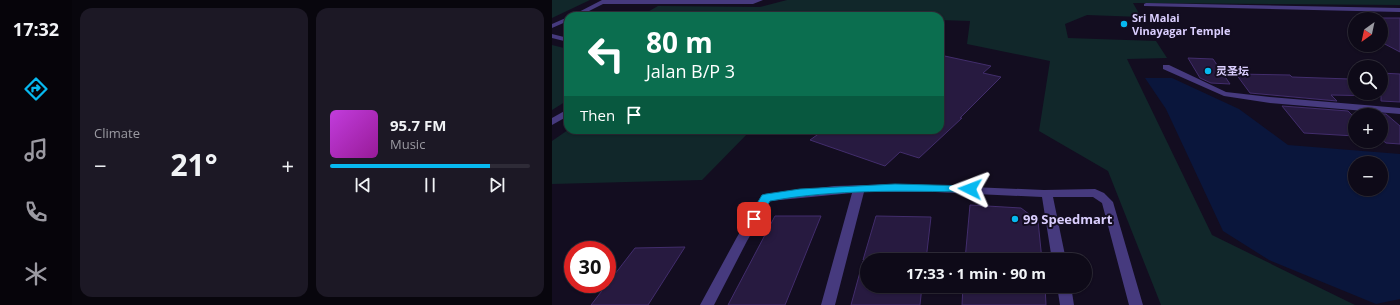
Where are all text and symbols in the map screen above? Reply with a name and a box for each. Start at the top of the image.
place label: Sri Malai Vinayagar Temple [1132,10,1231,38]
north arrow [1348,12,1388,52]
map controls [1348,12,1388,196]
text: 17:32 [13,17,59,41]
marker: Sri Malai Vinayagar Temple [1119,19,1129,29]
text: 80 m [646,23,713,61]
icon: left [580,28,632,80]
text: Jalan B/P 3 [646,59,735,83]
button: search [1348,60,1388,100]
place label: 灵圣坛 [1216,63,1249,78]
marker: 灵圣坛 [1203,66,1213,76]
icon: directions [22,75,50,103]
icon: arrive [623,104,645,126]
text: Then [580,105,615,125]
button: + [1348,108,1388,148]
text: 95.7 FM [390,115,446,135]
text: Climate [94,124,140,142]
text: Music [390,135,425,153]
icon: music [22,136,50,164]
text: 21° [170,144,218,185]
text: − [94,150,107,180]
text: + [281,150,294,180]
button: − [1348,156,1388,196]
position arrow [949,168,991,210]
icon: previous [352,174,374,196]
icon: pause [419,174,441,196]
icon: next [486,174,508,196]
icon: phone [22,198,50,226]
pin [737,202,771,236]
icon: arrive [743,208,765,230]
place label: 99 Speedmart [1023,210,1113,228]
marker: 99 Speedmart [1010,214,1020,224]
speed limit sign: 30 [564,241,616,293]
icon: climate [22,260,50,288]
text: 17:33 · 1 min · 90 m [906,263,1046,283]

